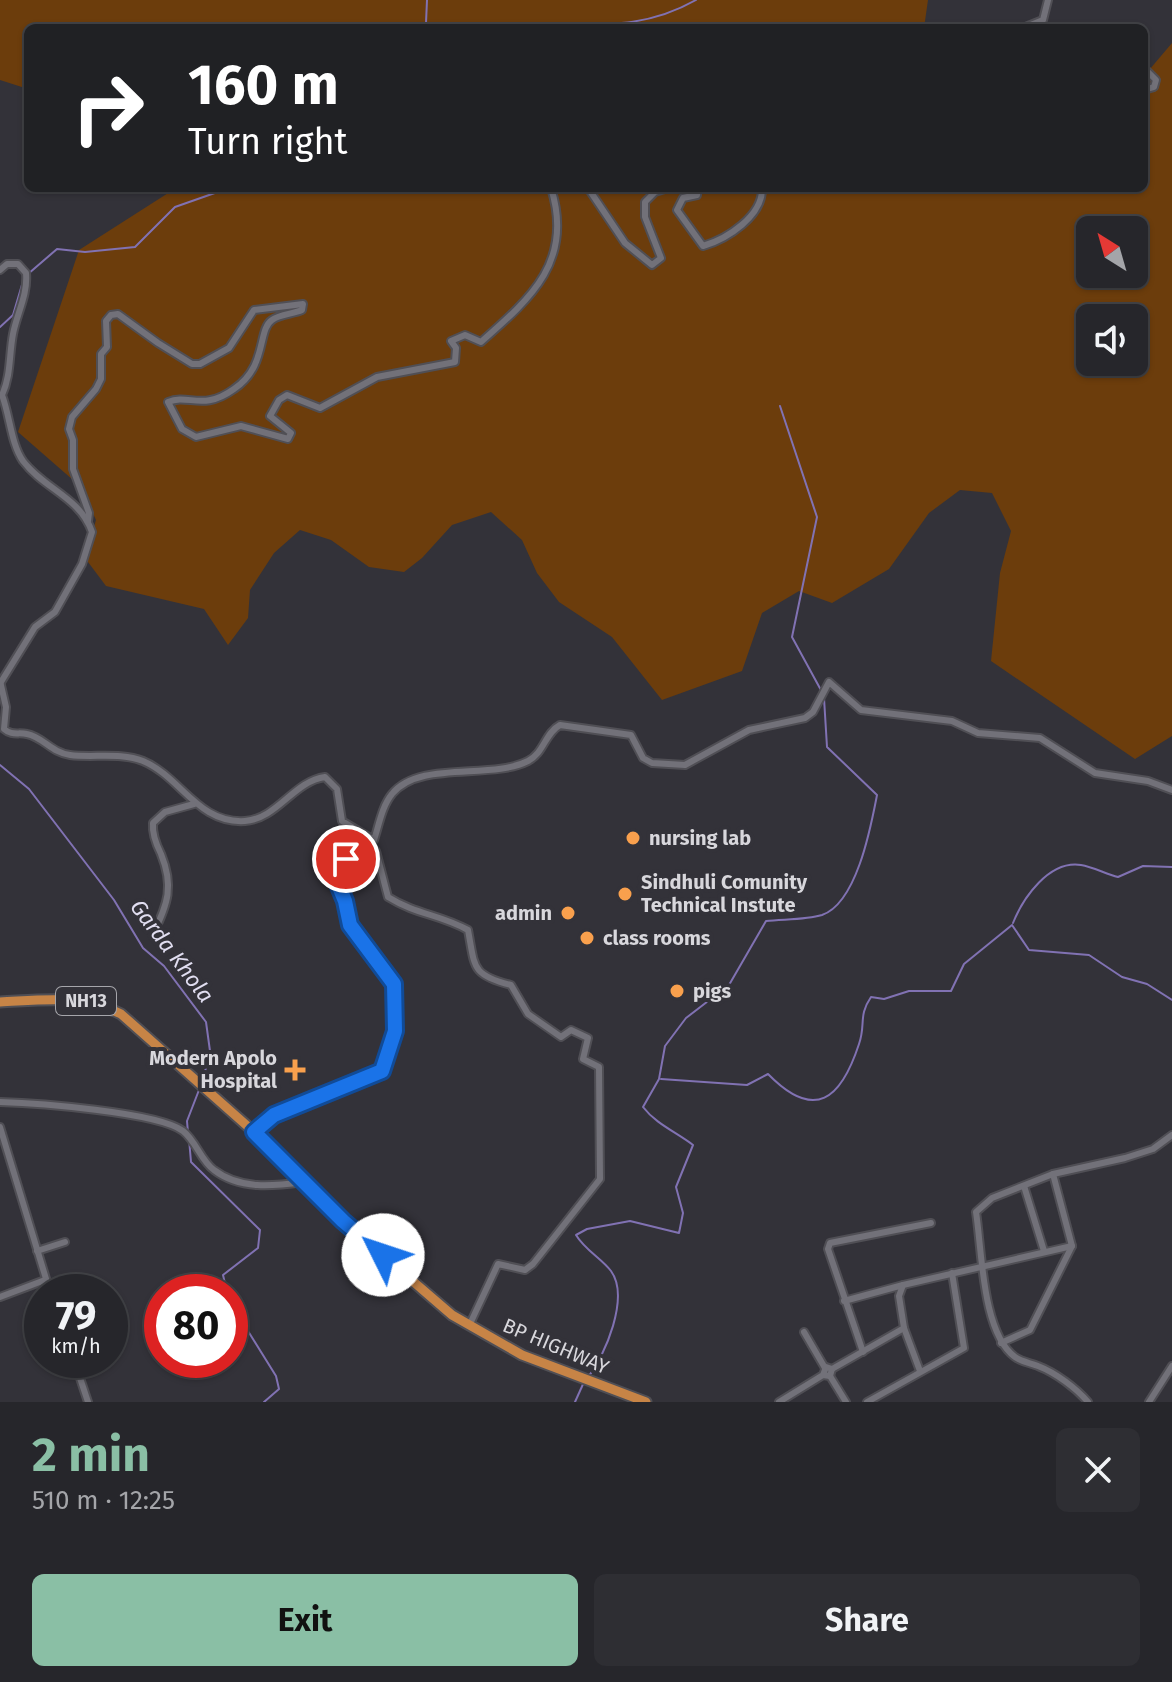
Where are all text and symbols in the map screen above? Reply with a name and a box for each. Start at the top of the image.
text: 160 m [188,52,339,119]
icon: right [56,56,160,160]
text: Turn right [188,120,348,164]
north arrow [1076,216,1148,288]
map controls [1076,216,1148,376]
button: sound [1076,304,1148,376]
pin [312,825,380,893]
place label: nursing lab [649,826,751,850]
marker: nursing lab [624,829,642,847]
icon: arrive [324,837,368,881]
place label: Sindhuli Comunity Technical Instute [641,870,808,917]
marker: Sindhuli Comunity Technical Instute [616,885,634,903]
water label: Garda Khola [124,894,220,1008]
place label: admin [495,901,552,925]
marker: admin [559,904,577,922]
place label: class rooms [603,926,711,950]
marker: class rooms [578,929,596,947]
place label: pigs [693,979,731,1003]
marker: pigs [668,982,686,1000]
road number: NH13 [56,987,116,1015]
place label: Modern Apolo Hospital [149,1046,277,1093]
marker: Modern Apolo Hospital [284,1059,306,1081]
position arrow [341,1213,425,1297]
speed limit sign: 80 [144,1274,248,1378]
text: 79 [56,1292,96,1340]
street label: BP HIGHWAY [499,1313,613,1379]
text: km/h [51,1334,101,1358]
text: 2 min [32,1426,150,1484]
button: close [1056,1428,1140,1512]
text: 510 m · 12:25 [32,1485,175,1516]
button: Exit [32,1574,578,1666]
button: Share [594,1574,1140,1666]

